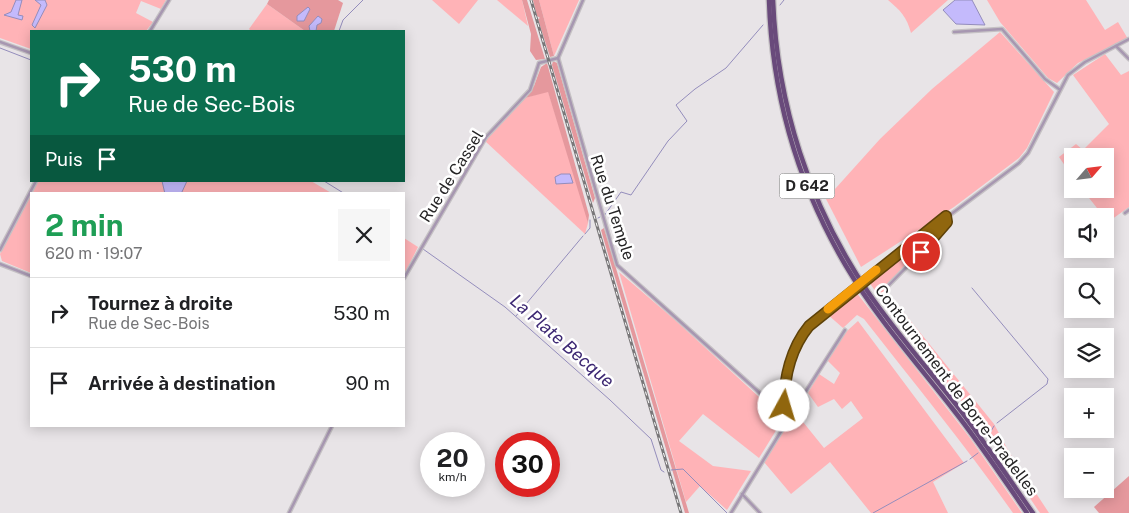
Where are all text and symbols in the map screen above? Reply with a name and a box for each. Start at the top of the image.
text: 530 m [128,49,237,90]
icon: right [45,50,110,115]
text: Rue de Sec-Bois [128,91,295,117]
street label: Rue de Cassel [416,127,487,226]
icon: arrive [93,145,121,173]
text: Puis [45,148,83,170]
north arrow [1064,148,1114,198]
map controls [1064,148,1114,498]
street label: Rue du Temple [587,152,639,262]
road number: D 642 [780,174,834,198]
text: 2 min [45,207,124,243]
button: sound [1064,208,1114,258]
button: close [338,209,390,261]
pin [900,231,942,273]
icon: arrive [907,238,935,266]
text: 620 m · 19:07 [45,244,143,263]
button: search [1064,268,1114,318]
street label: Contournement de Borre-Pradelles [871,281,1042,500]
water label: La Plate Becque [506,290,619,392]
text: Tournez à droite [88,292,233,314]
icon: right [45,299,73,327]
text: 530 m [333,302,390,324]
text: Rue de Sec-Bois [88,314,210,333]
button: layers [1064,328,1114,378]
icon: arrive [45,369,73,397]
text: Arrivée à destination [88,372,276,394]
text: 90 m [346,372,390,394]
position arrow [757,379,809,431]
button: + [1064,388,1114,438]
speed limit sign: 30 [495,432,560,497]
text: 20 [437,443,469,473]
button: − [1064,448,1114,498]
text: km/h [438,470,467,484]

